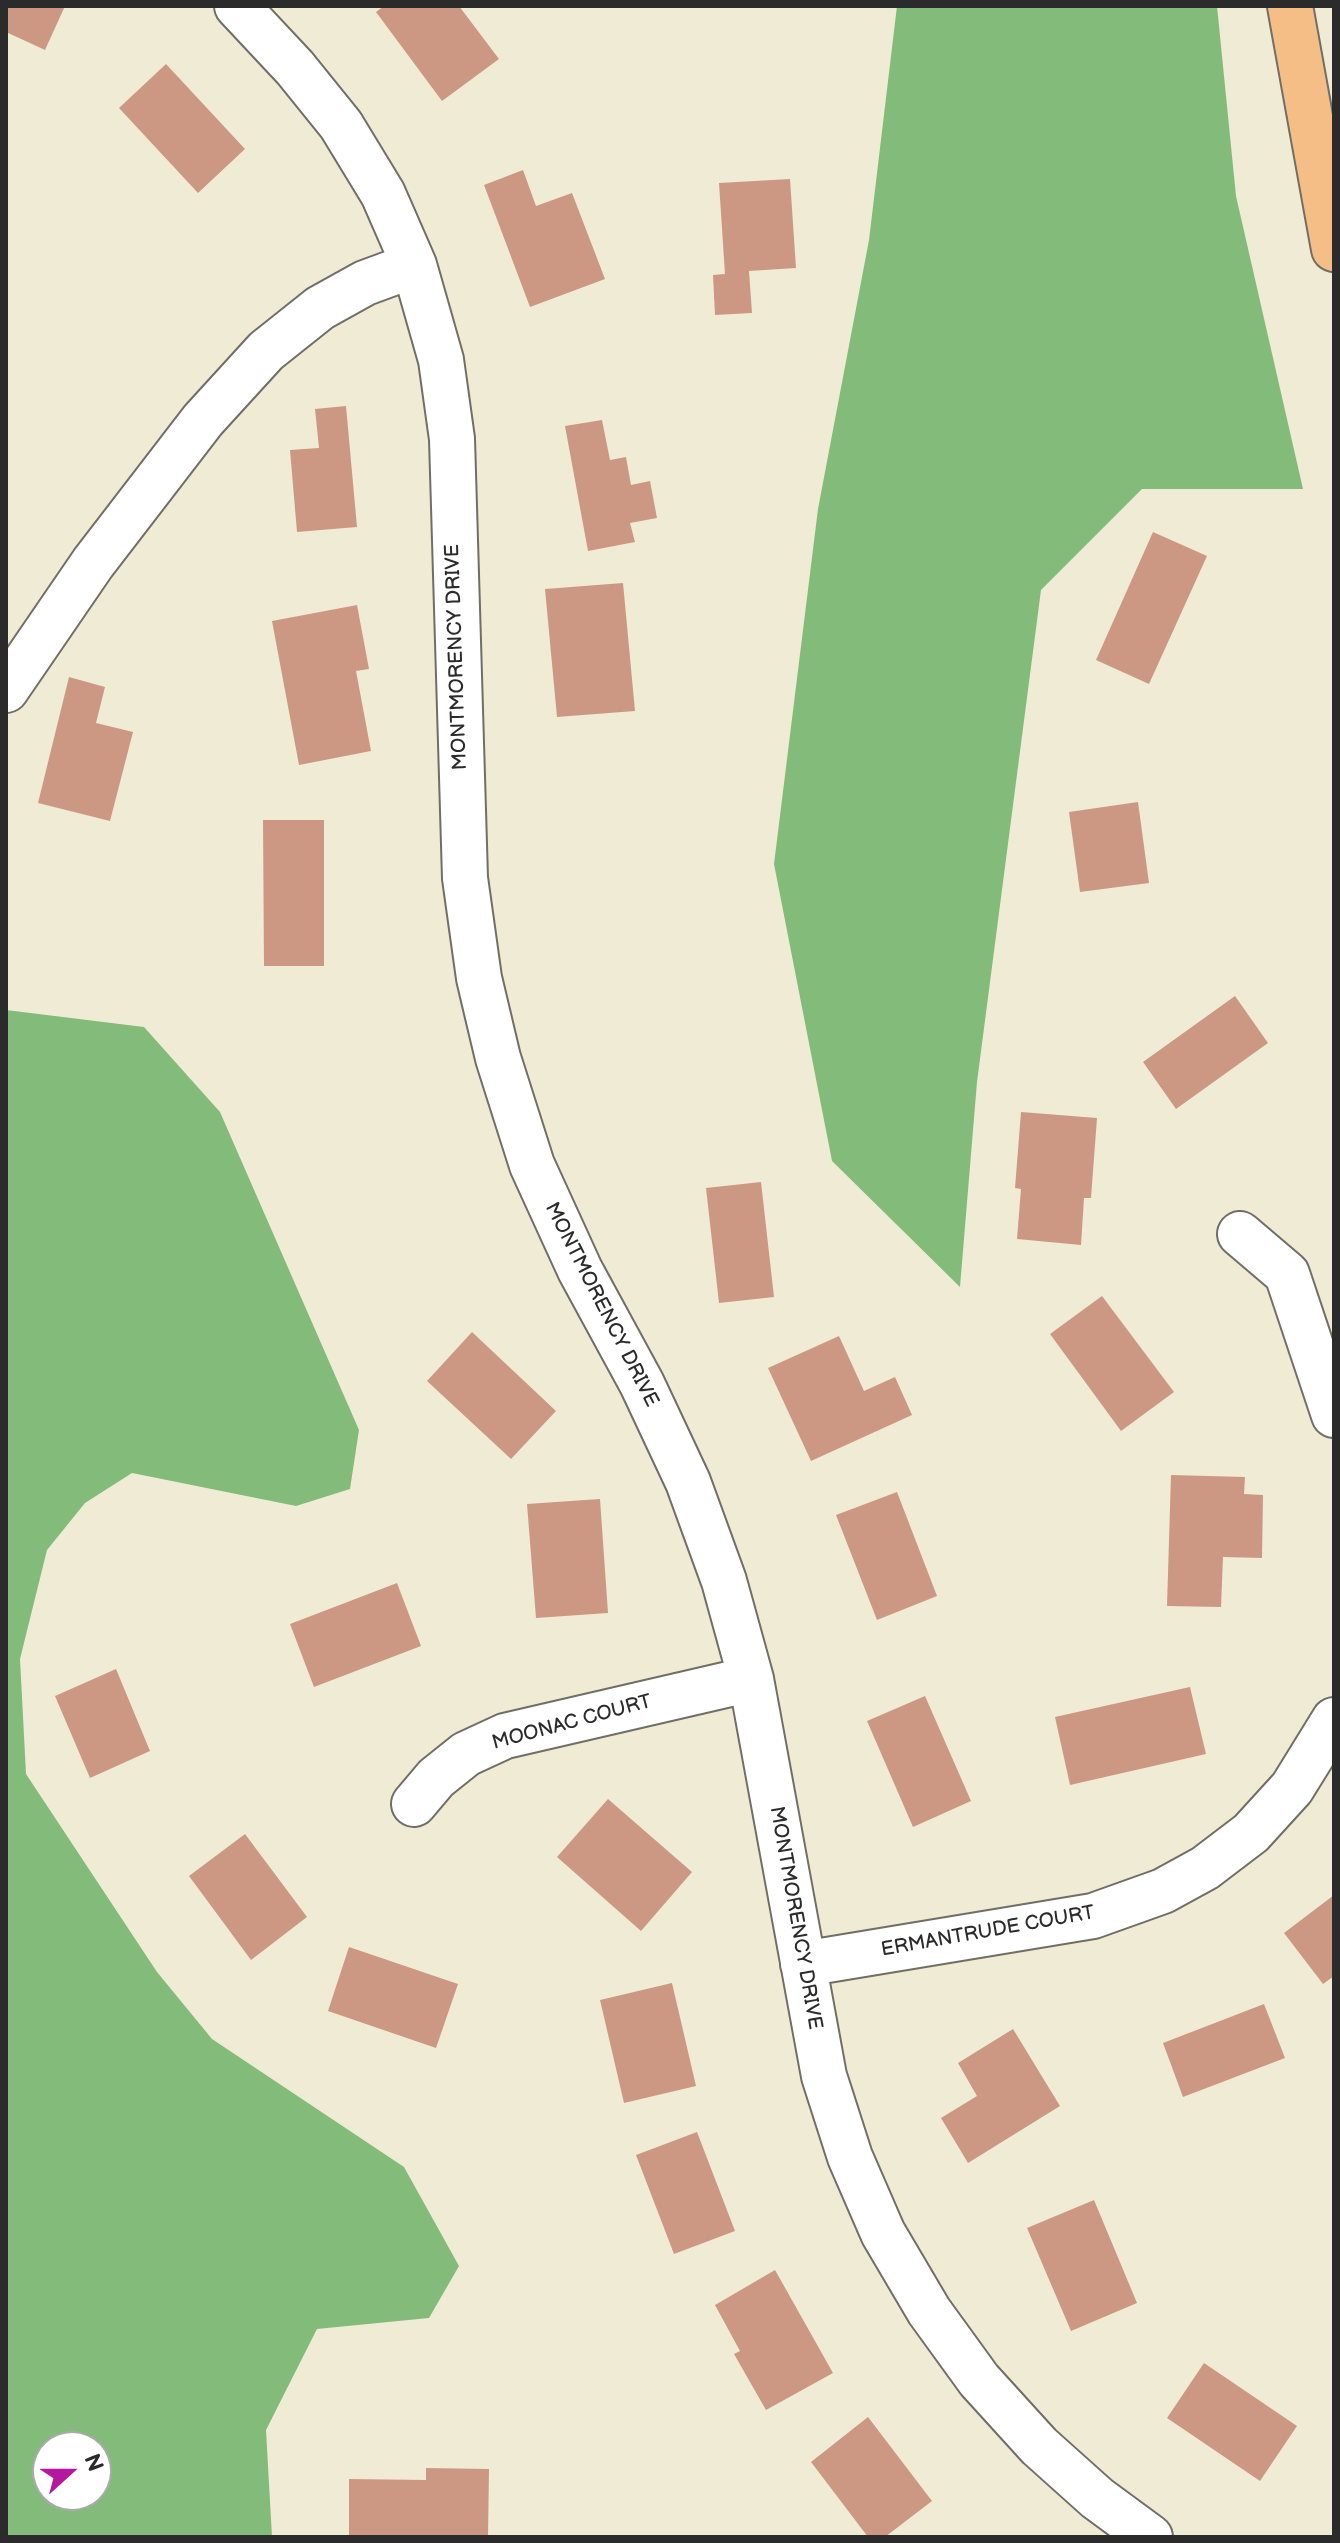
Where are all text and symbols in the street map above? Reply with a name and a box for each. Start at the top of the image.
street label: MONTMORENCY DRIVE [441,543,473,771]
street label: MONTMORENCY DRIVE [539,1199,663,1411]
street label: MOONAC COURT [490,1690,654,1756]
street label: MONTMORENCY DRIVE [764,1804,826,2032]
street label: ERMANTRUDE COURT [879,1901,1097,1963]
north arrow [32,2431,112,2511]
text: N [77,2450,109,2475]

